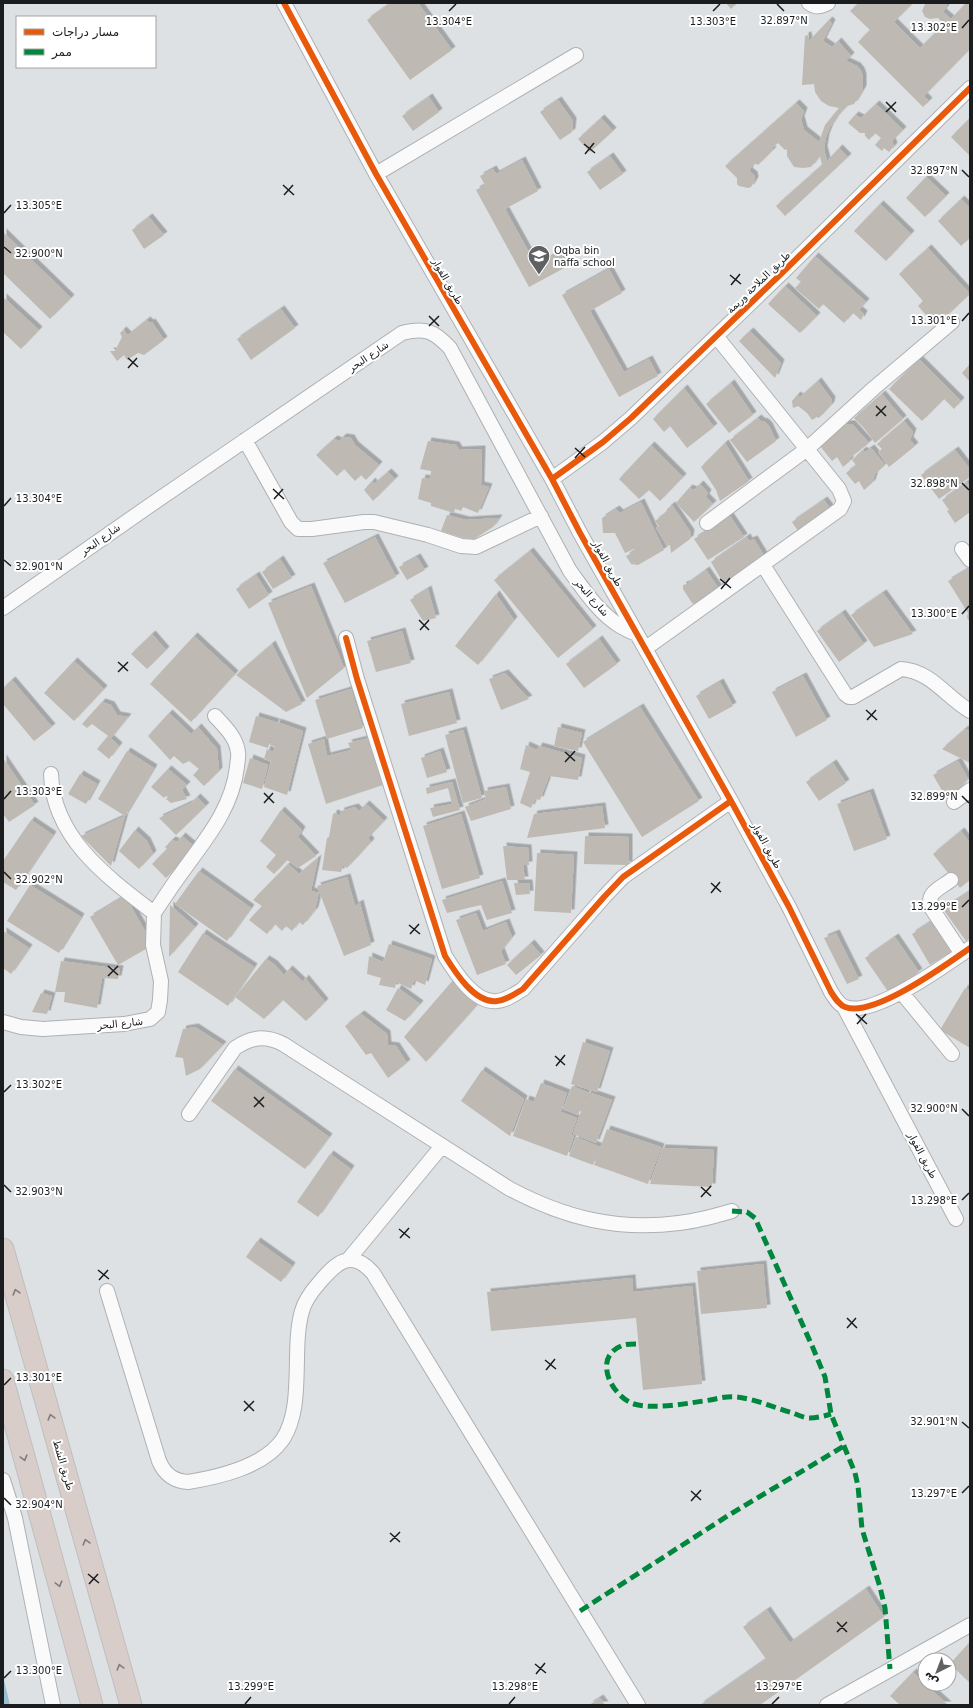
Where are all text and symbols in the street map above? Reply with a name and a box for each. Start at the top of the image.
text: 32.897°N [760,15,808,26]
legend [16,16,156,68]
text: 13.304°E [426,16,472,27]
text: 13.303°E [690,16,736,27]
text: 13.302°E [911,22,957,33]
text: مسار دراجات [52,25,119,40]
text: ممر [51,45,72,60]
text: 32.897°N [910,165,958,176]
text: 13.305°E [16,200,62,211]
school or university icon: Oqba bin naffa school [526,243,552,276]
place label: Oqba bin naffa school [554,245,615,268]
text: 32.900°N [15,248,63,259]
street label: طريق الملاحة وريمة [724,249,793,316]
street label: طريق الفوار [429,255,465,306]
text: 13.301°E [911,315,957,326]
street label: شارع البحر [345,339,391,375]
text: 32.898°N [910,478,958,489]
text: 13.304°E [16,493,62,504]
street label: شارع البحر [77,522,123,559]
street label: طريق الفوار [590,537,625,588]
text: 32.901°N [15,561,63,572]
street label: شارع البحر [571,576,611,619]
text: 13.300°E [911,608,957,619]
text: 13.303°E [16,786,62,797]
text: 32.899°N [910,791,958,802]
street label: طريق الفوار [749,819,784,870]
text: 32.902°N [15,874,63,885]
text: 13.299°E [911,901,957,912]
street label: شارع البحر [96,1016,144,1032]
text: 13.302°E [16,1079,62,1090]
text: 32.900°N [910,1103,958,1114]
street label: طريق الفوار [905,1129,940,1181]
text: 32.903°N [15,1186,63,1197]
text: 13.298°E [911,1195,957,1206]
one-way arrow [12,1288,21,1295]
text: 13.301°E [16,1372,62,1383]
one-way arrow [47,1414,56,1421]
text: 32.901°N [910,1416,958,1427]
street label: طريق الشط [51,1439,76,1492]
one-way arrow [20,1455,28,1461]
text: 13.297°E [911,1488,957,1499]
text: 32.904°N [15,1499,63,1510]
one-way arrow [82,1539,91,1546]
one-way arrow [54,1580,63,1587]
north arrow [917,1652,957,1692]
one-way arrow [116,1664,125,1671]
text: 13.300°E [16,1665,62,1676]
text: ش [921,1669,941,1689]
text: 13.299°E [228,1681,274,1692]
text: 13.298°E [492,1681,538,1692]
text: 13.297°E [756,1681,802,1692]

